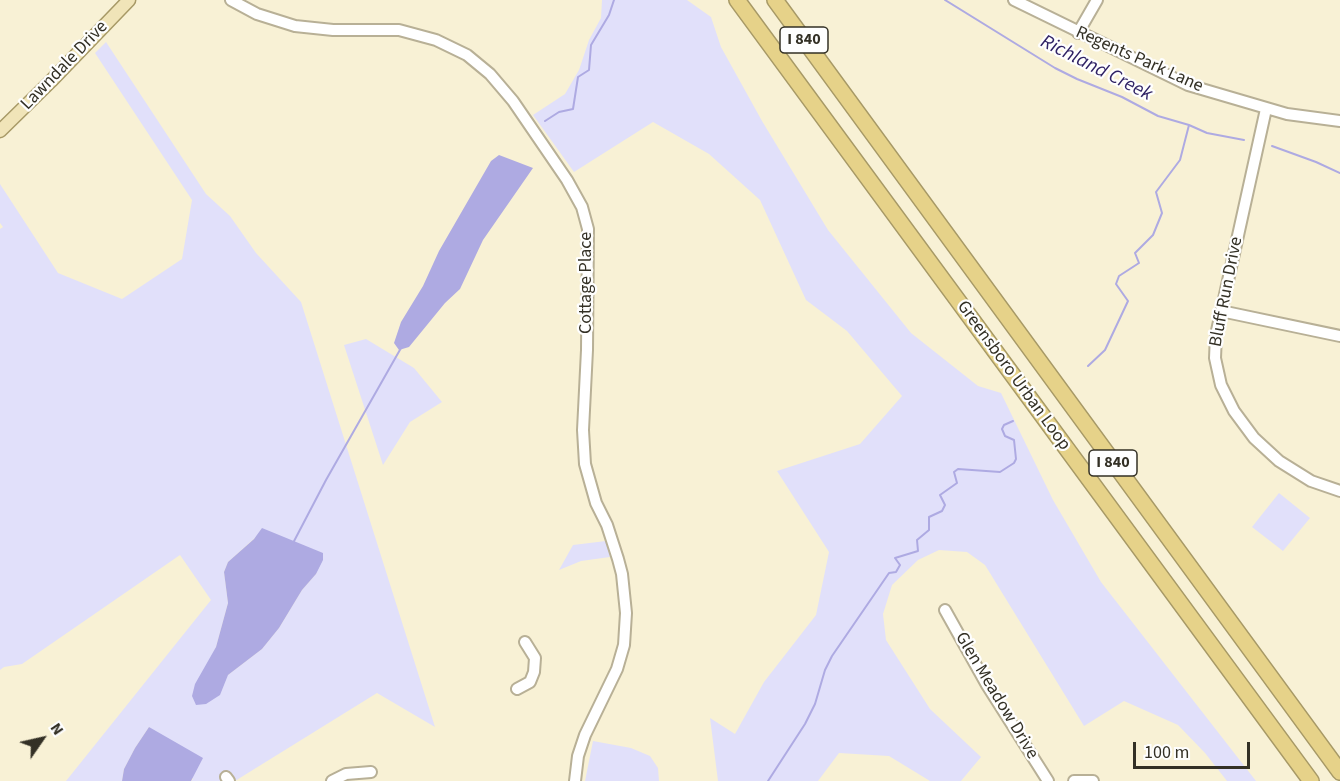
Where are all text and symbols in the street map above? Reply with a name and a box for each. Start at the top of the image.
street label: Lawndale Drive [17,17,113,115]
street label: Regents Park Lane [1072,22,1206,98]
road number: I 840 [780,27,828,53]
water label: Richland Creek [1036,31,1156,107]
street label: Cottage Place [576,232,598,334]
street label: Bluff Run Drive [1206,235,1248,349]
street label: Greensboro Urban Loop [951,297,1075,455]
road number: I 840 [1089,450,1137,476]
street label: Glen Meadow Drive [950,629,1042,763]
north arrow [12,709,72,769]
text: N [45,718,69,739]
scale bar [1136,730,1253,768]
text: 100 m [1144,740,1189,765]

